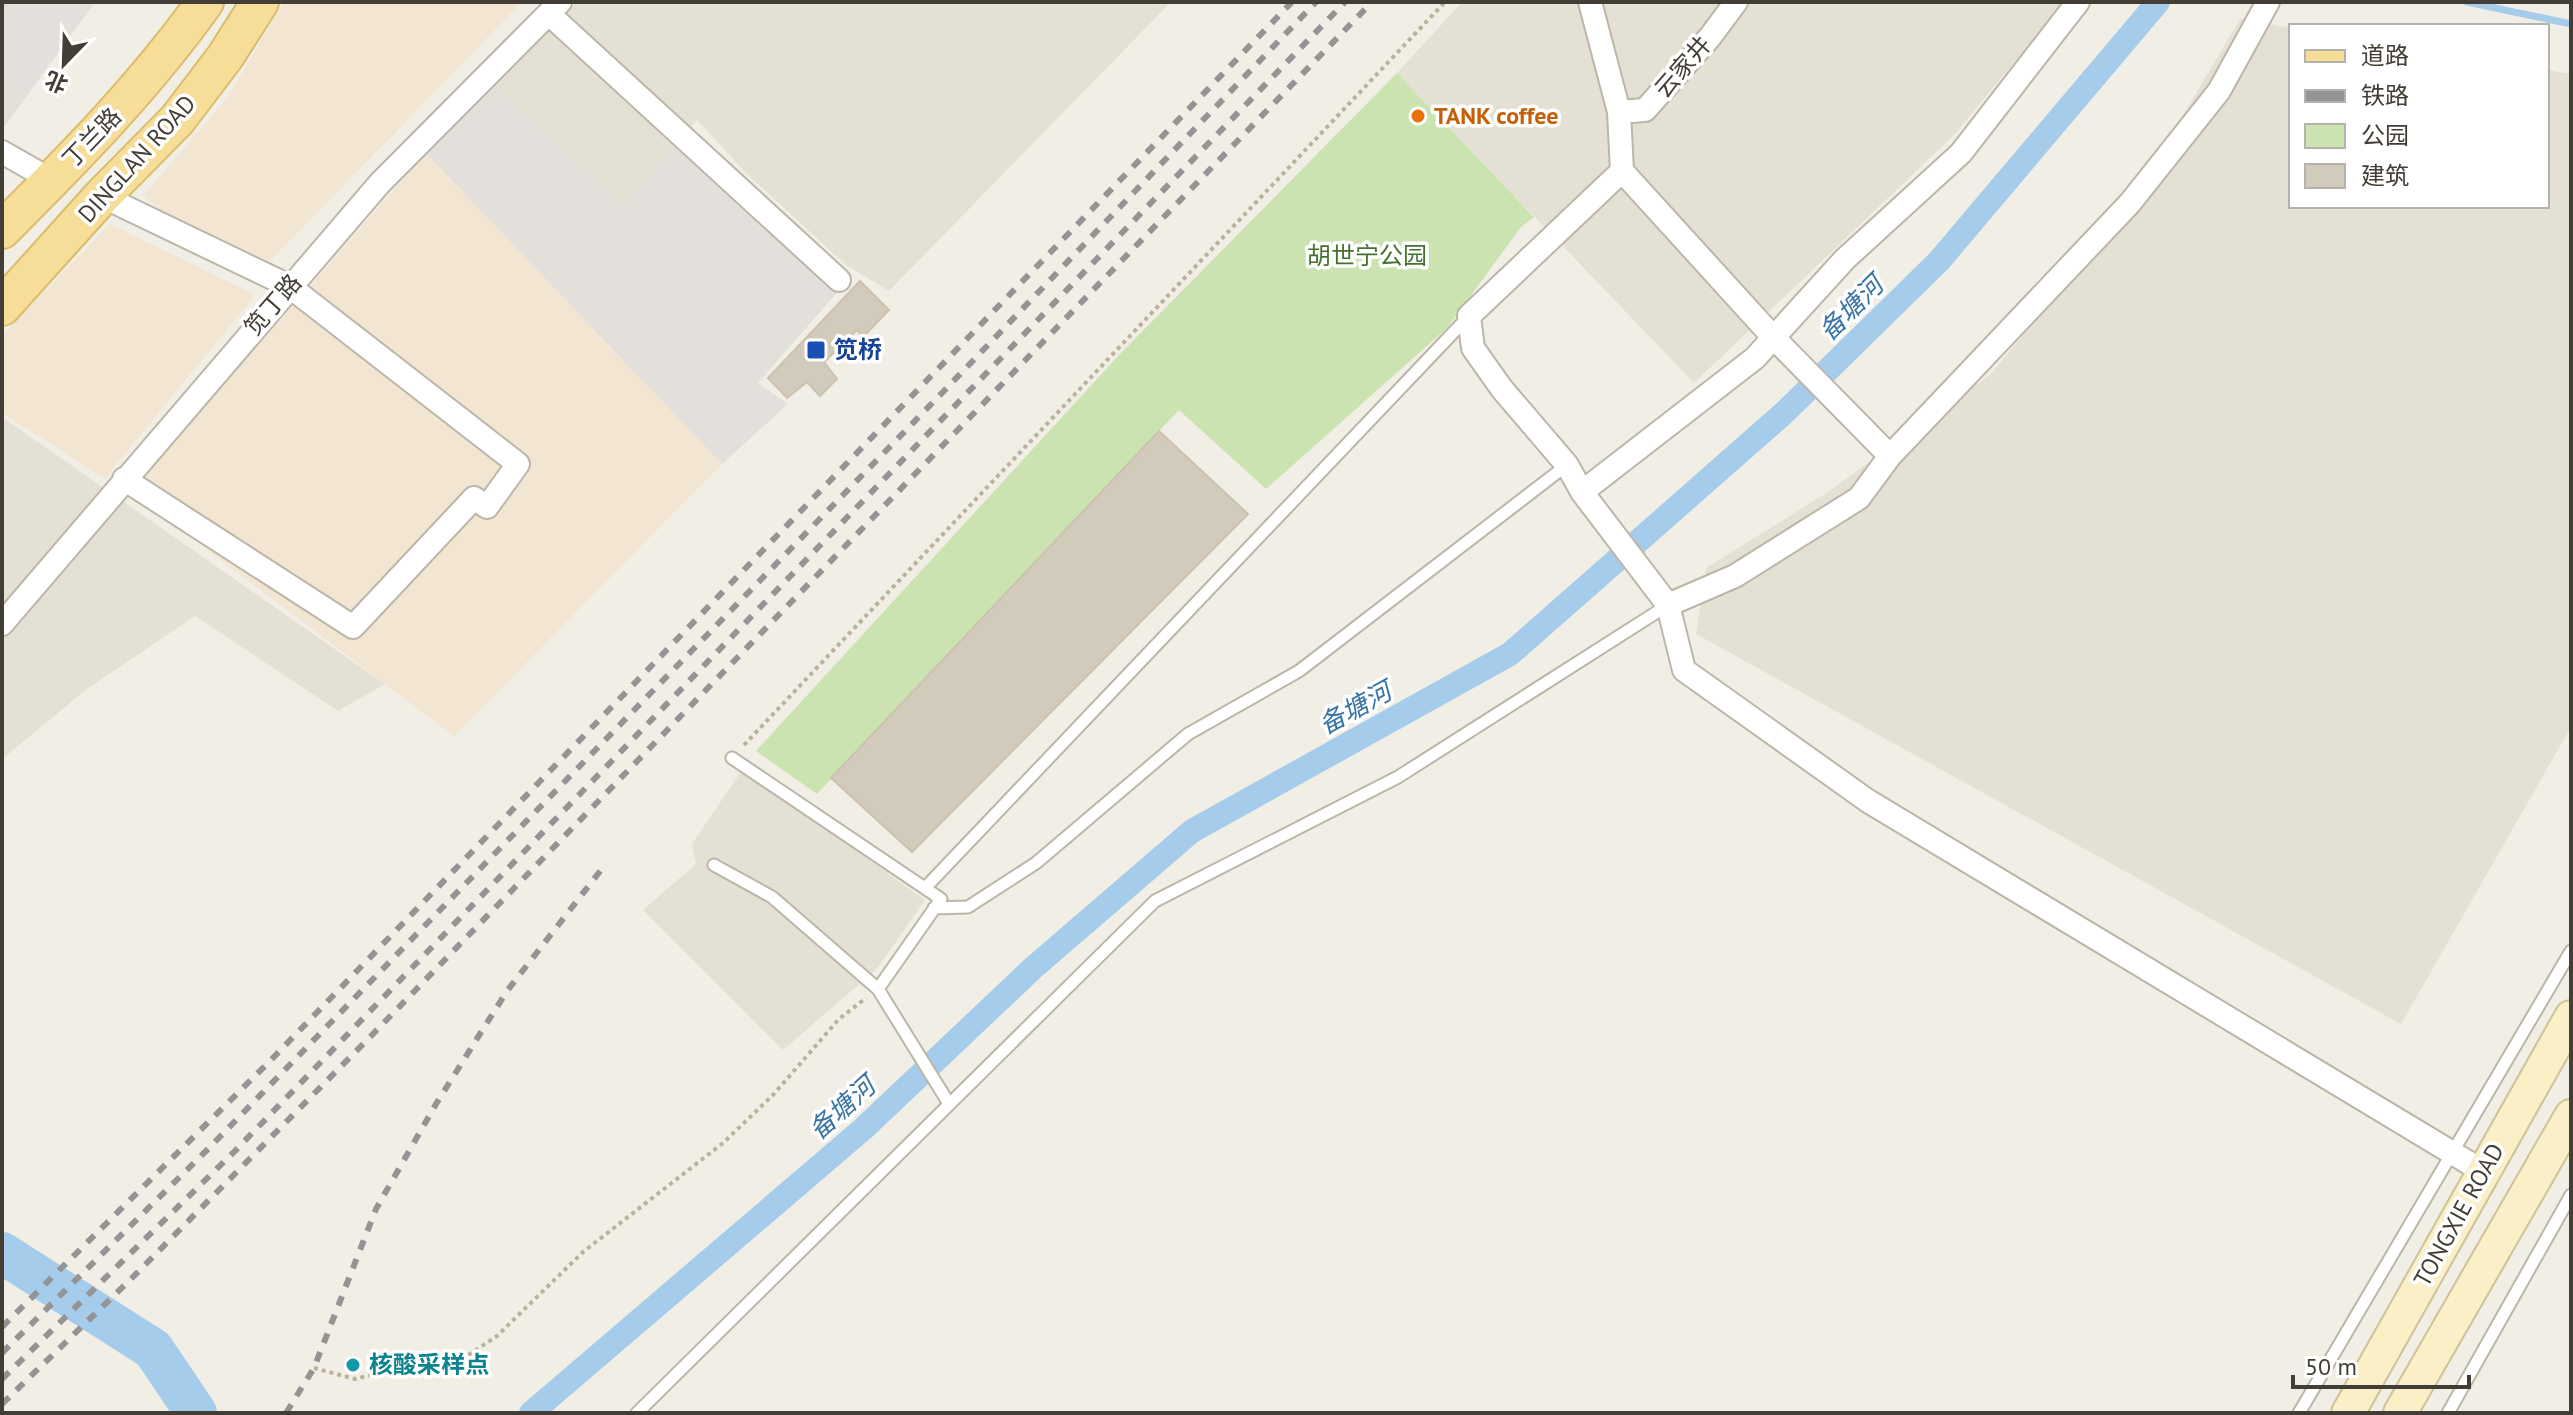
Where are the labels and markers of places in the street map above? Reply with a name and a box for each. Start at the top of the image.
place label: TANK coffee [1434,100,1558,131]
marker: TANK coffee [1409,107,1427,125]
place label: 笕桥 [834,334,882,365]
marker: 笕桥 [805,339,827,361]
place label: 核酸采样点 [369,1349,489,1380]
marker: 核酸采样点 [344,1356,362,1374]

